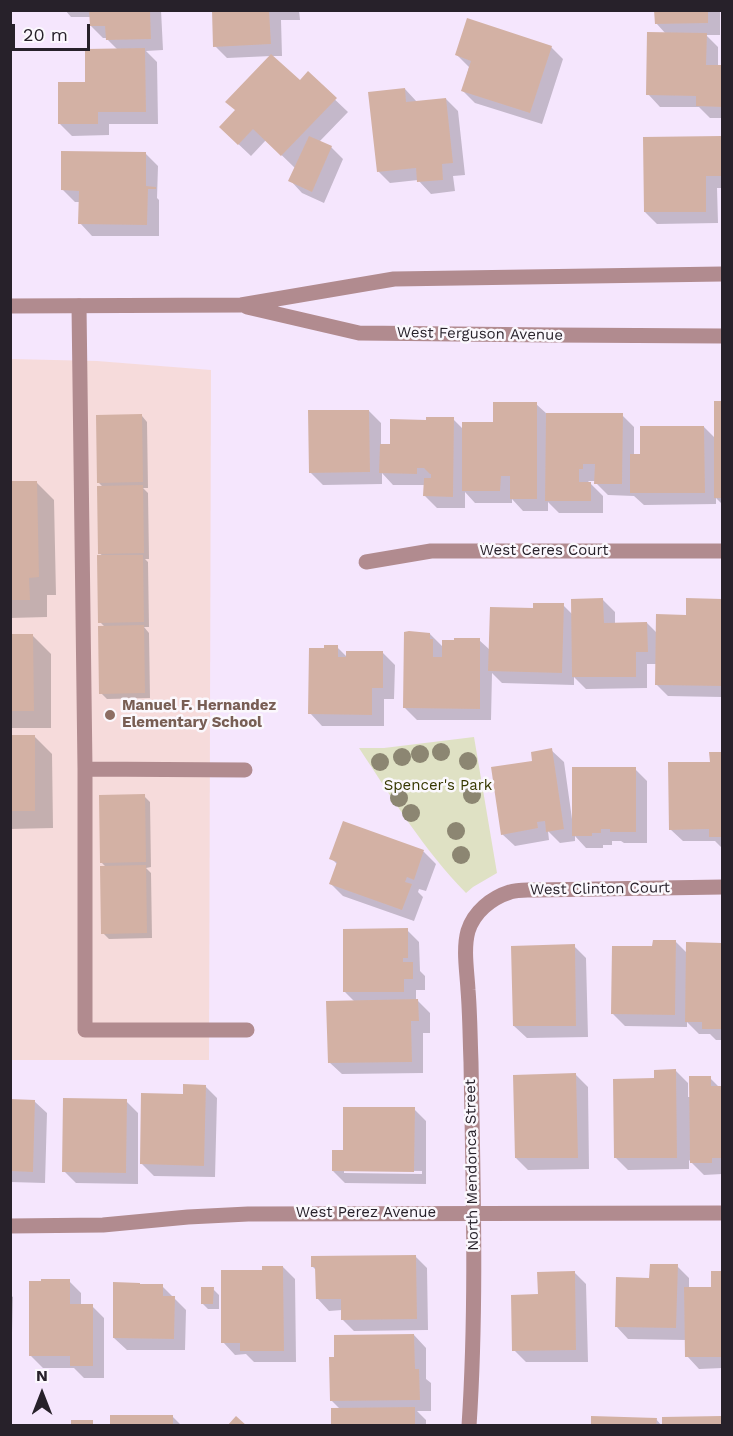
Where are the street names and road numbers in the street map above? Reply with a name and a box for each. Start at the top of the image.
street label: West Ferguson Avenue [397,324,563,344]
street label: West Ceres Court [480,542,608,560]
street label: West Clinton Court [530,879,670,899]
street label: North Mendonca Street [462,1079,482,1251]
street label: West Perez Avenue [296,1204,436,1222]

